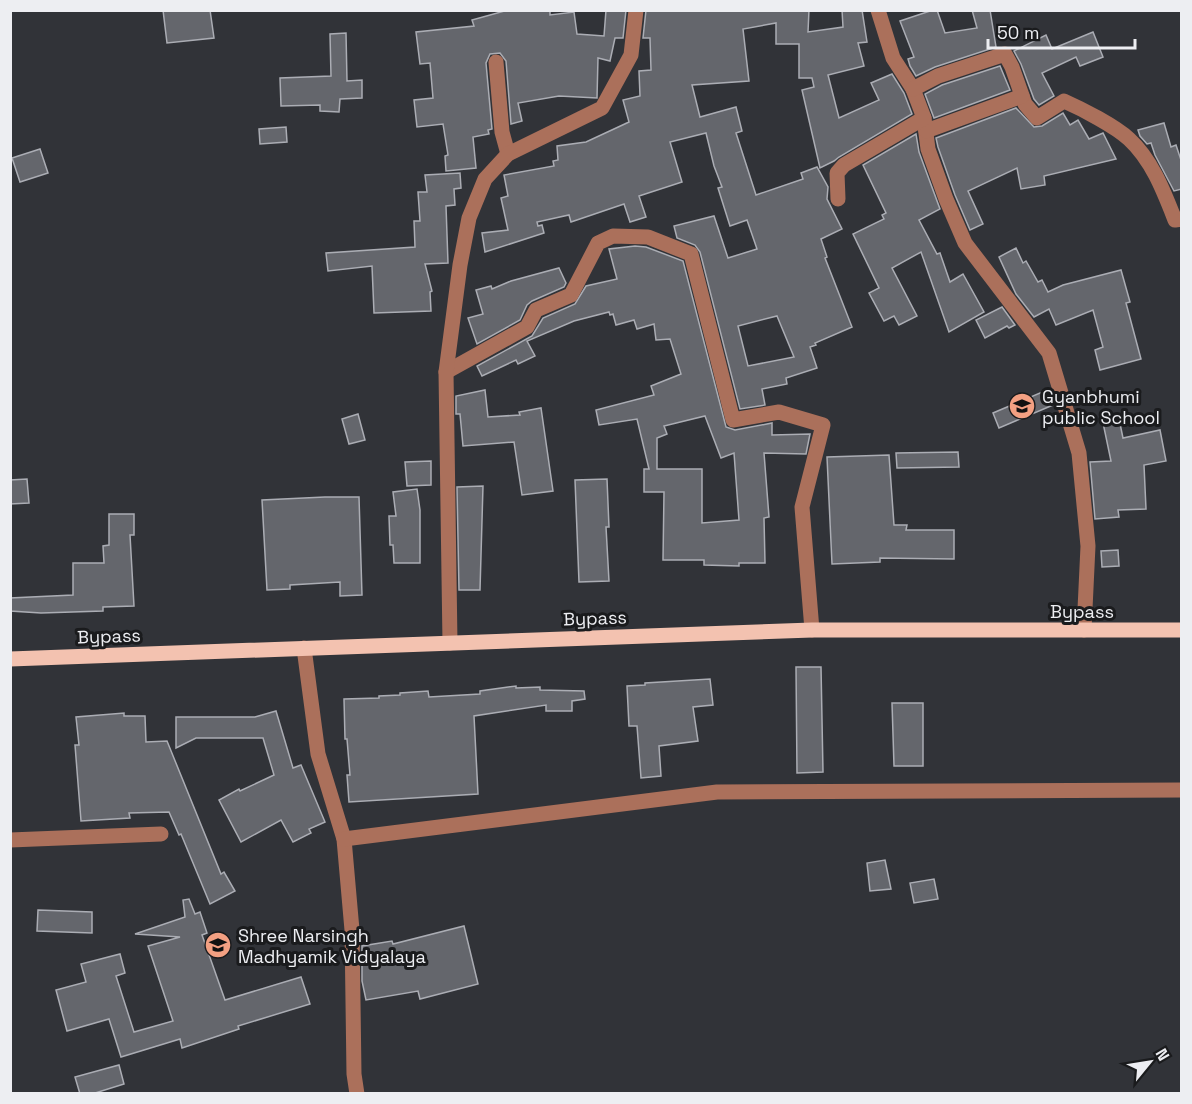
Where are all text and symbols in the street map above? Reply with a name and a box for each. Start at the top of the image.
scale bar [988,12,1135,50]
text: 50 m [997,21,1039,44]
place label: Gyanbhumi public School [1042,385,1160,429]
school or university icon: Gyanbhumi public School [1007,391,1037,421]
street label: Bypass [1050,600,1114,623]
street label: Bypass [563,605,627,631]
street label: Bypass [77,623,141,649]
place label: Shree Narsingh Madhyamik Vidyalaya [238,924,426,968]
school or university icon: Shree Narsingh Madhyamik Vidyalaya [203,930,233,960]
north arrow [1120,1032,1180,1092]
text: N [1151,1045,1174,1065]

